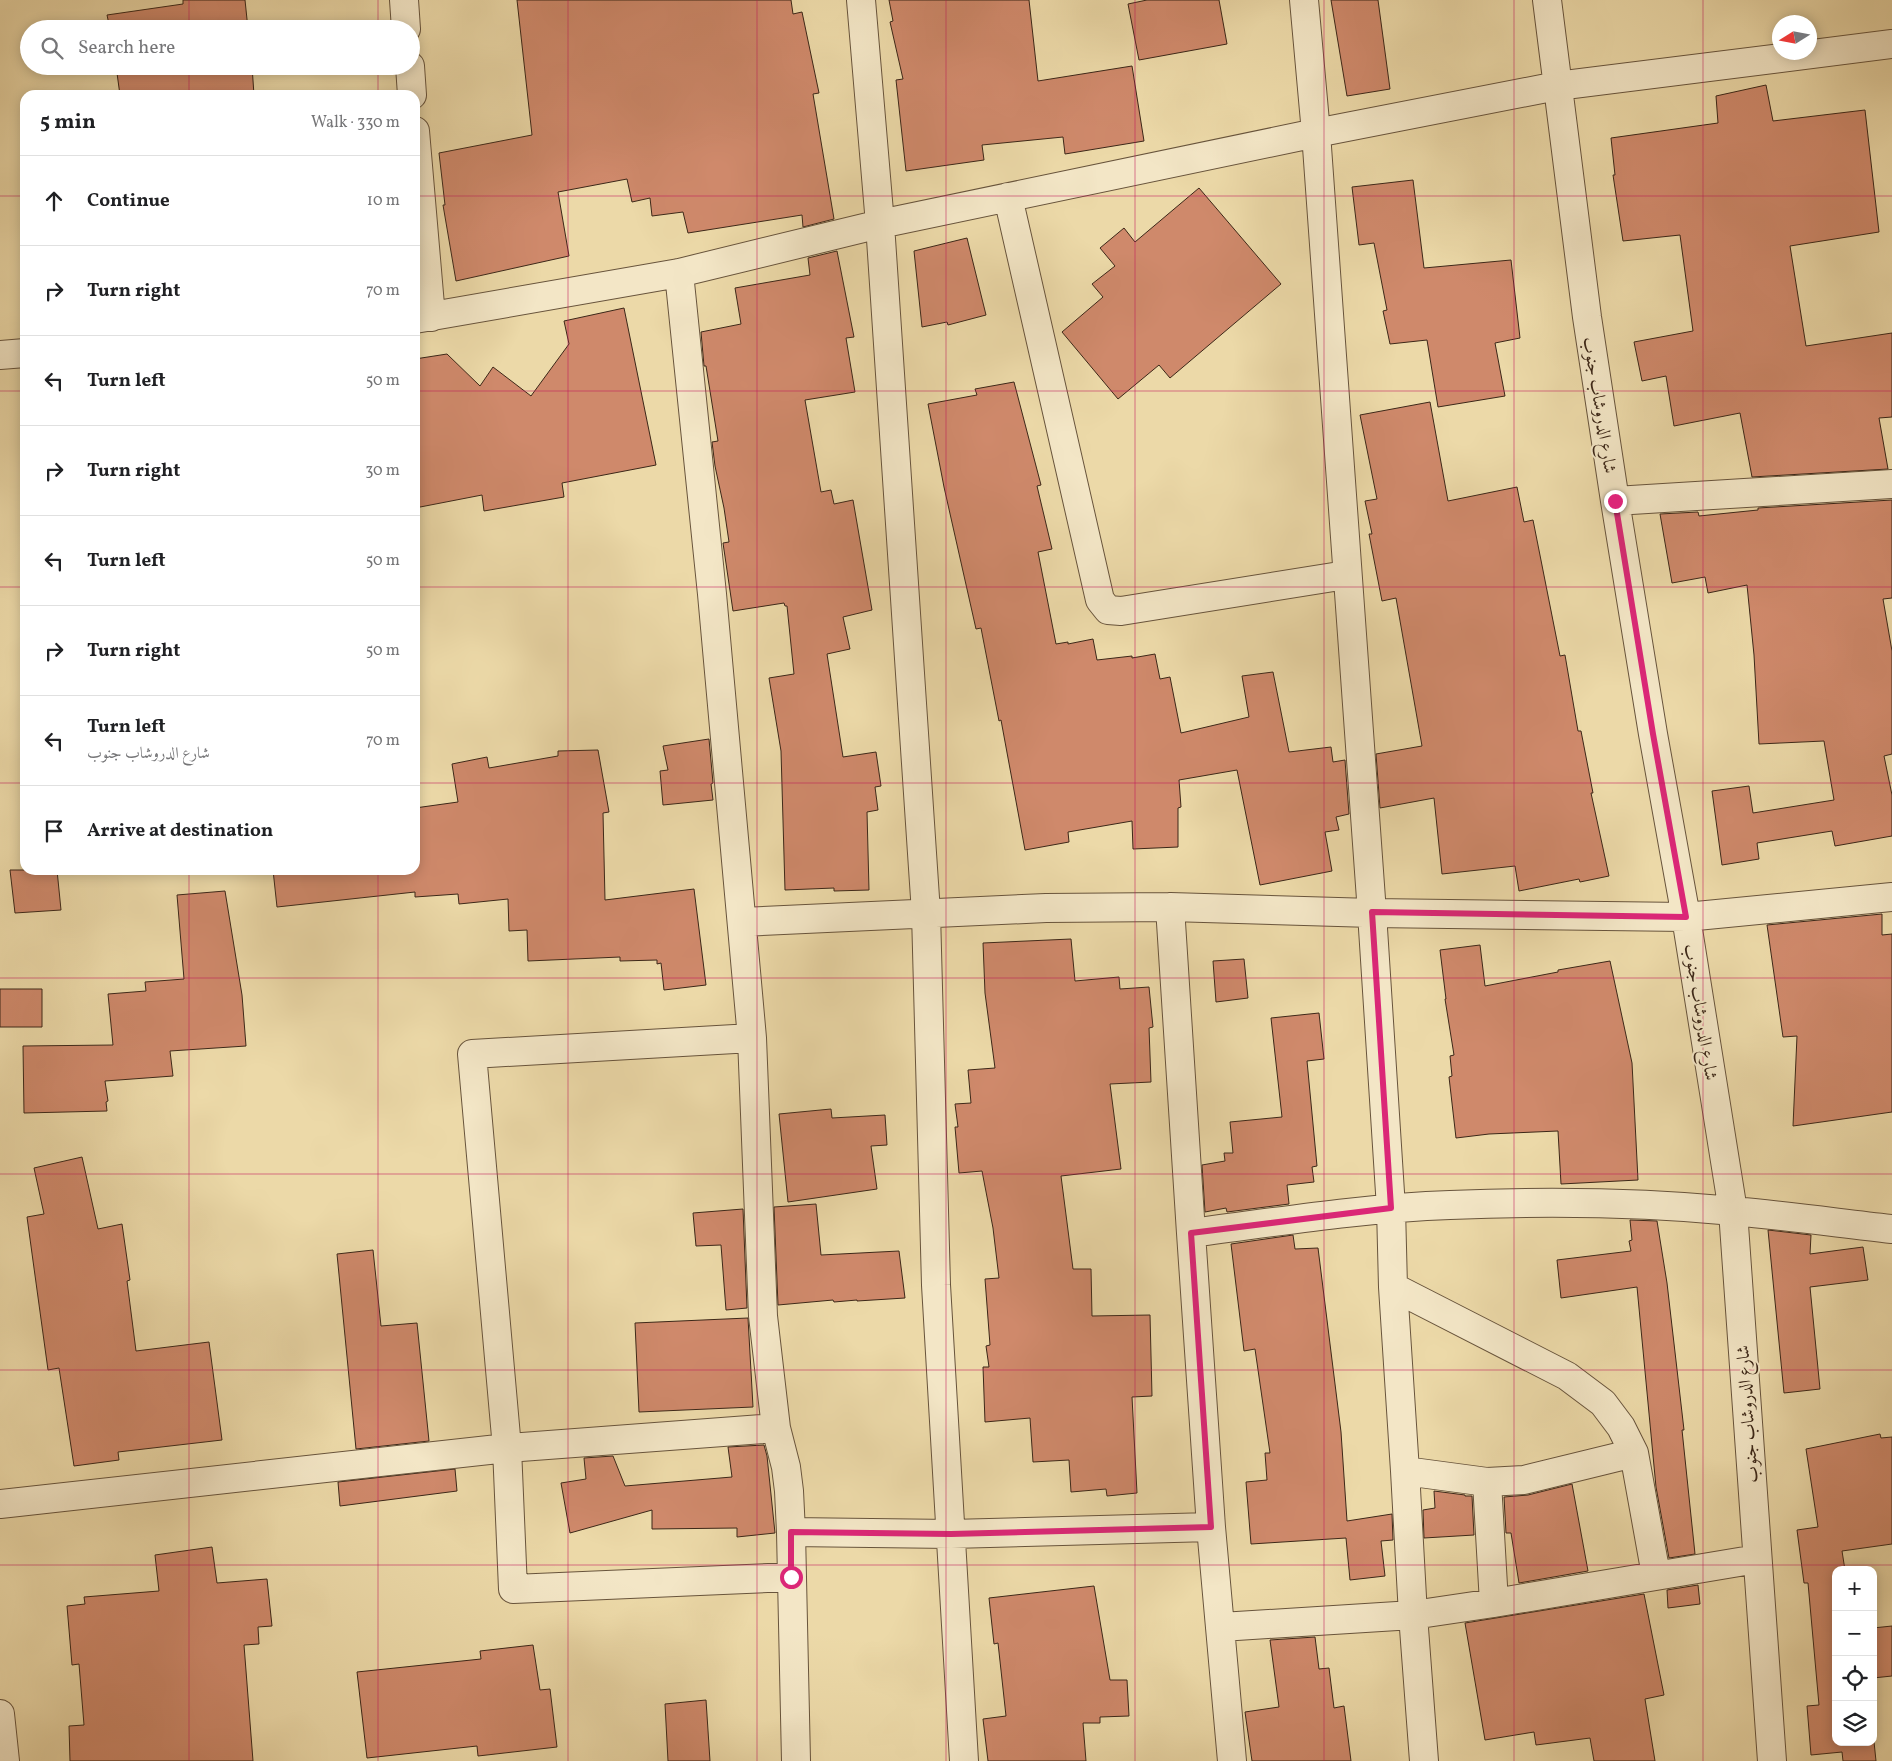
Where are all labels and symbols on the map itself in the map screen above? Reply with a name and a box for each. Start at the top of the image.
north arrow [1772,15,1817,60]
street label: شارع الدروشاب جنوب [1574,335,1622,476]
route end [1604,490,1627,513]
street label: شارع الدروشاب جنوب [1675,942,1723,1083]
street label: شارع الدروشاب جنوب [1731,1344,1767,1484]
route start [780,1566,803,1589]

